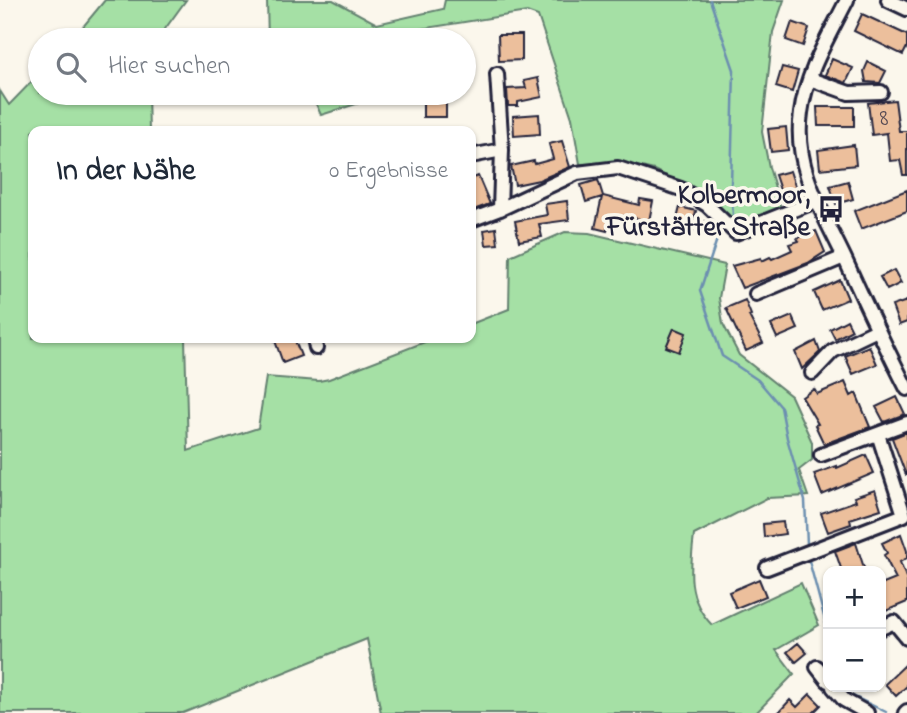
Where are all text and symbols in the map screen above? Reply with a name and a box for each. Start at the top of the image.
search box [28,28,476,105]
icon: search [52,48,90,86]
text: Hier suchen [108,48,230,86]
house number: 8 [880,102,889,137]
text: In der Nähe [56,150,196,194]
text: 0 Ergebnisse [329,155,448,188]
place label: Kolbermoor, Fürstätter Straße [604,176,811,249]
bus stop icon: Kolbermoor, Fürstätter Straße [816,194,846,224]
map controls [823,566,886,692]
button: + [823,566,886,629]
button: − [823,629,886,692]

